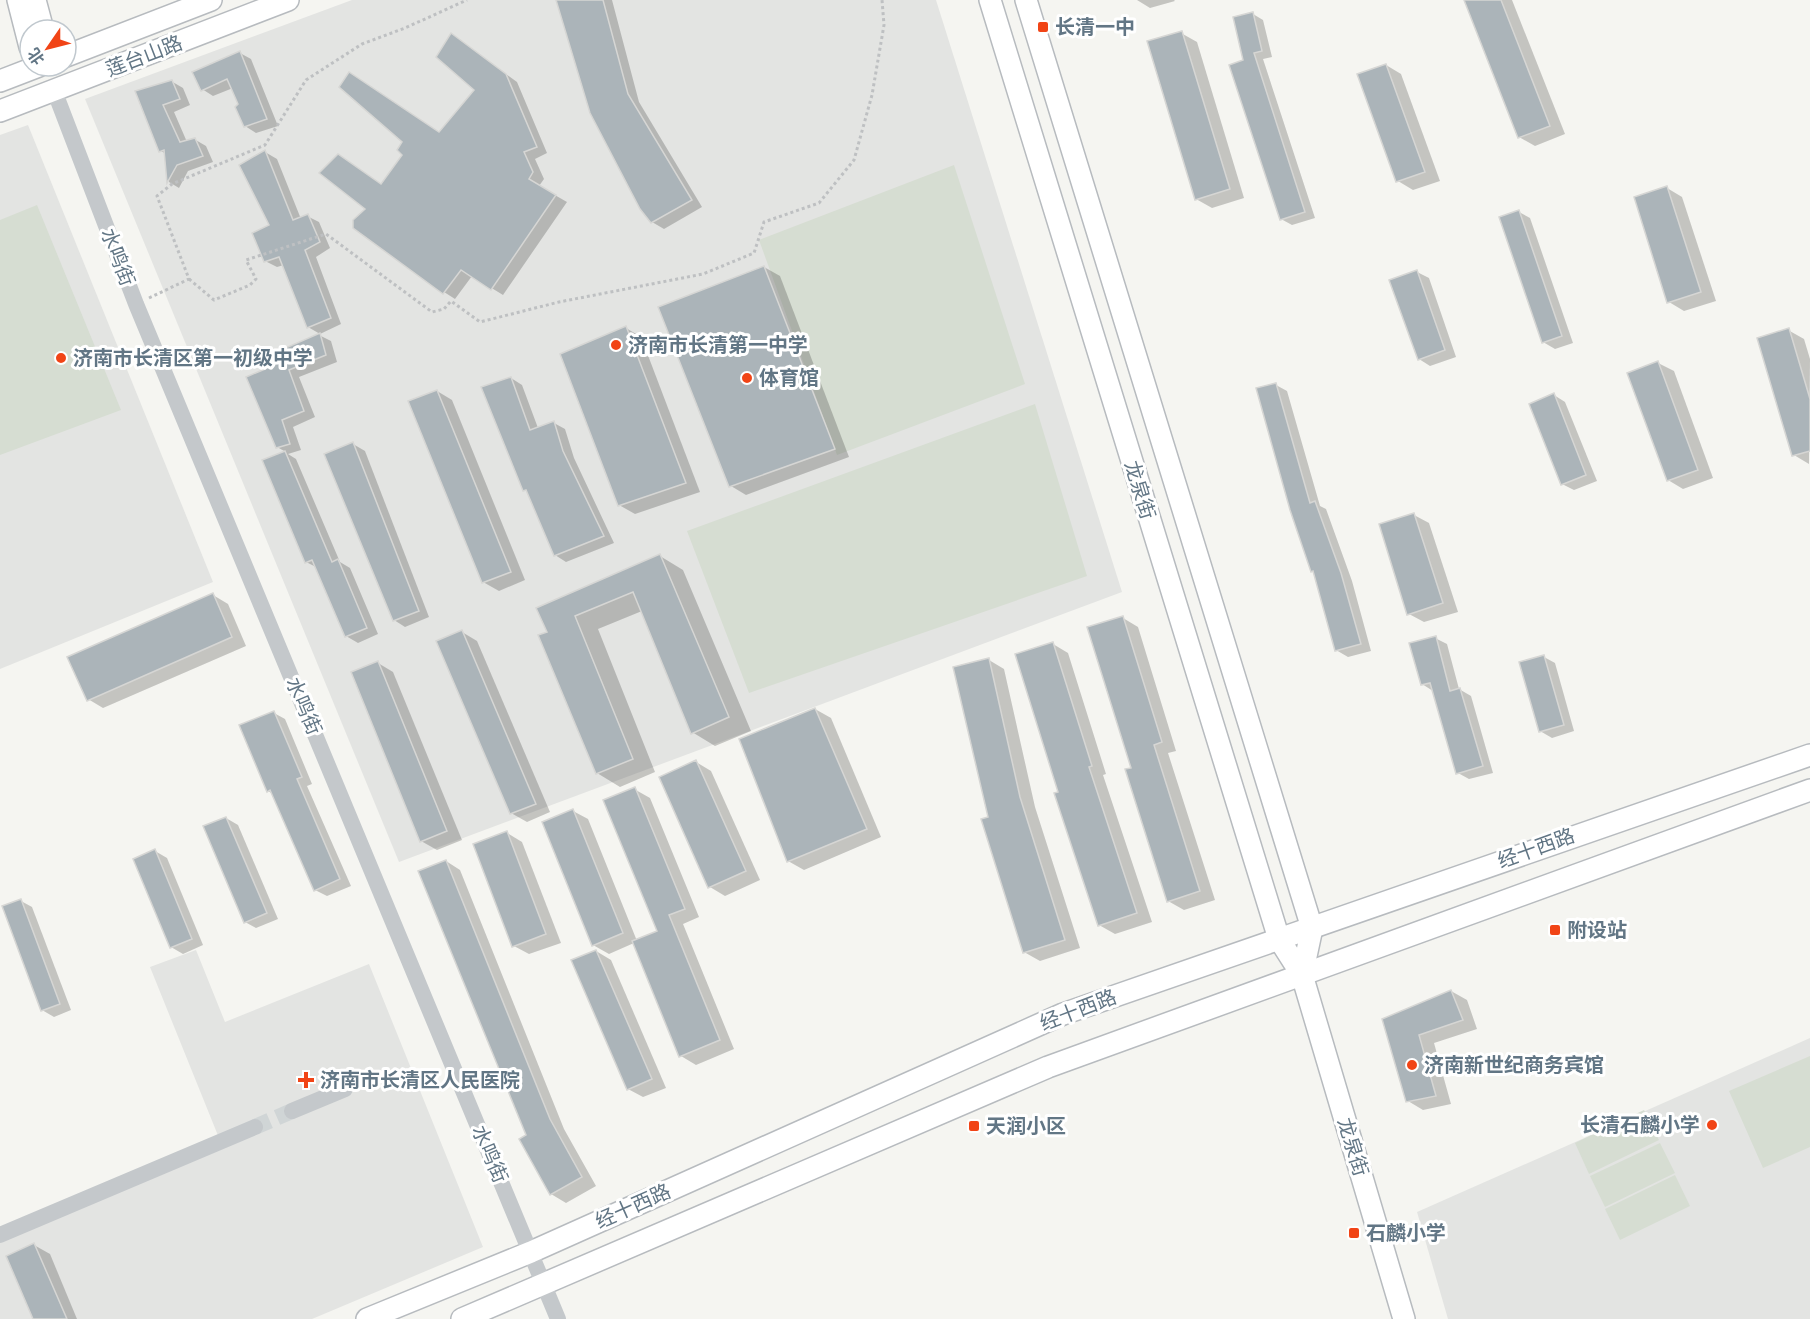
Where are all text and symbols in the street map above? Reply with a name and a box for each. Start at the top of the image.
place label: 长清一中 [1055,15,1135,39]
north arrow [18,18,78,78]
marker: 长清一中 [1036,20,1050,34]
street label: 莲台山路 [102,30,186,82]
text: 北 [24,44,48,68]
street label: 水鸣街 [96,225,140,289]
place label: 济南市长清第一中学 [628,333,808,357]
marker: 济南市长清第一中学 [609,338,623,352]
place label: 济南市长清区第一初级中学 [73,346,313,370]
marker: 济南市长清区第一初级中学 [54,351,68,365]
place label: 体育馆 [759,366,819,390]
marker: 体育馆 [740,371,754,385]
street label: 龙泉街 [1120,458,1160,522]
street label: 水鸣街 [281,674,327,738]
street label: 经十西路 [1494,823,1578,873]
place label: 附设站 [1567,918,1627,942]
marker: 附设站 [1548,923,1562,937]
street label: 经十西路 [1036,984,1120,1036]
place label: 济南新世纪商务宾馆 [1424,1053,1604,1077]
marker: 济南新世纪商务宾馆 [1405,1058,1419,1072]
place label: 济南市长清区人民医院 [320,1068,520,1092]
marker: 济南市长清区人民医院 [297,1071,315,1089]
place label: 长清石麟小学 [1580,1113,1700,1137]
place label: 天润小区 [986,1114,1066,1138]
street label: 龙泉街 [1333,1115,1373,1179]
marker: 长清石麟小学 [1705,1118,1719,1132]
marker: 天润小区 [967,1119,981,1133]
street label: 水鸣街 [467,1122,513,1186]
street label: 经十西路 [592,1179,674,1233]
place label: 石麟小学 [1366,1221,1446,1245]
marker: 石麟小学 [1347,1226,1361,1240]

